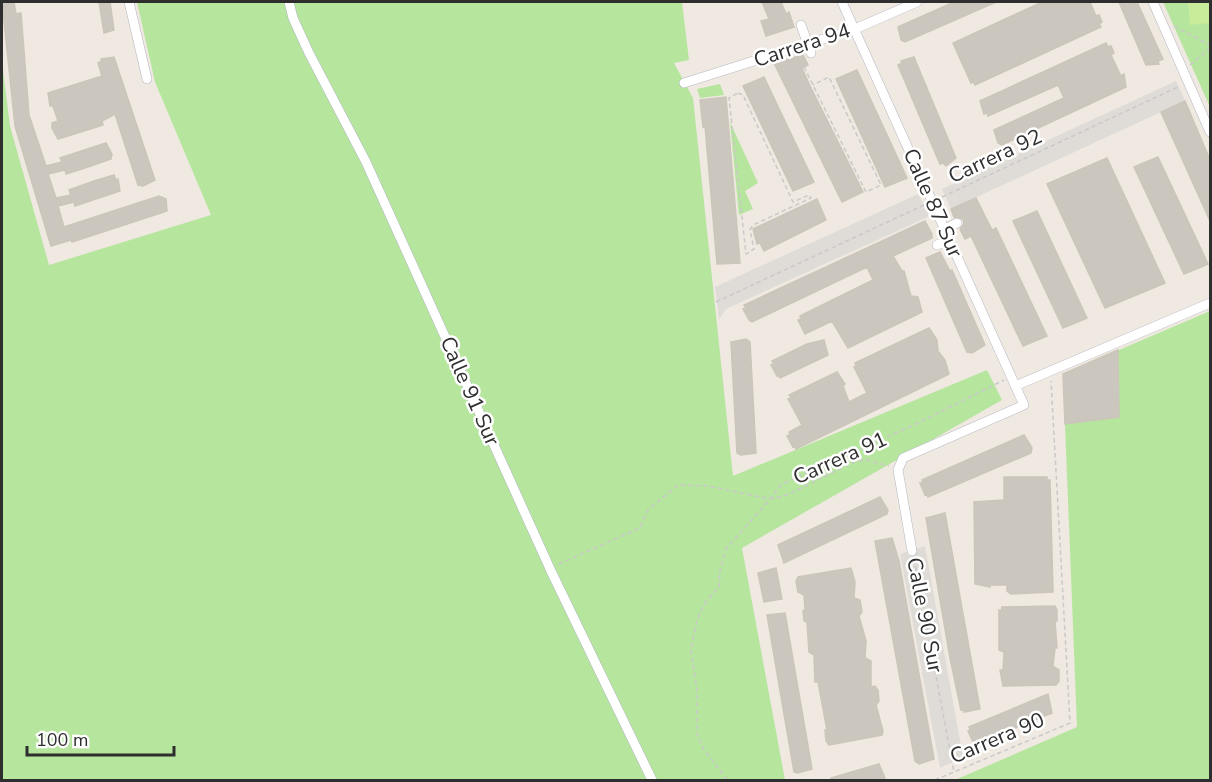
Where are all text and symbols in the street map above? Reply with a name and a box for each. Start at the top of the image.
street label: Carrera 94 [750,16,854,74]
street label: Carrera 92 [944,122,1046,190]
street label: Calle 87 Sur [896,144,970,262]
street label: Calle 91 Sur [433,332,507,450]
street label: Carrera 91 [789,425,891,491]
street label: Calle 90 Sur [900,555,950,675]
street label: Carrera 90 [945,706,1049,770]
scale bar [27,719,174,757]
text: 100 m [36,728,88,752]

